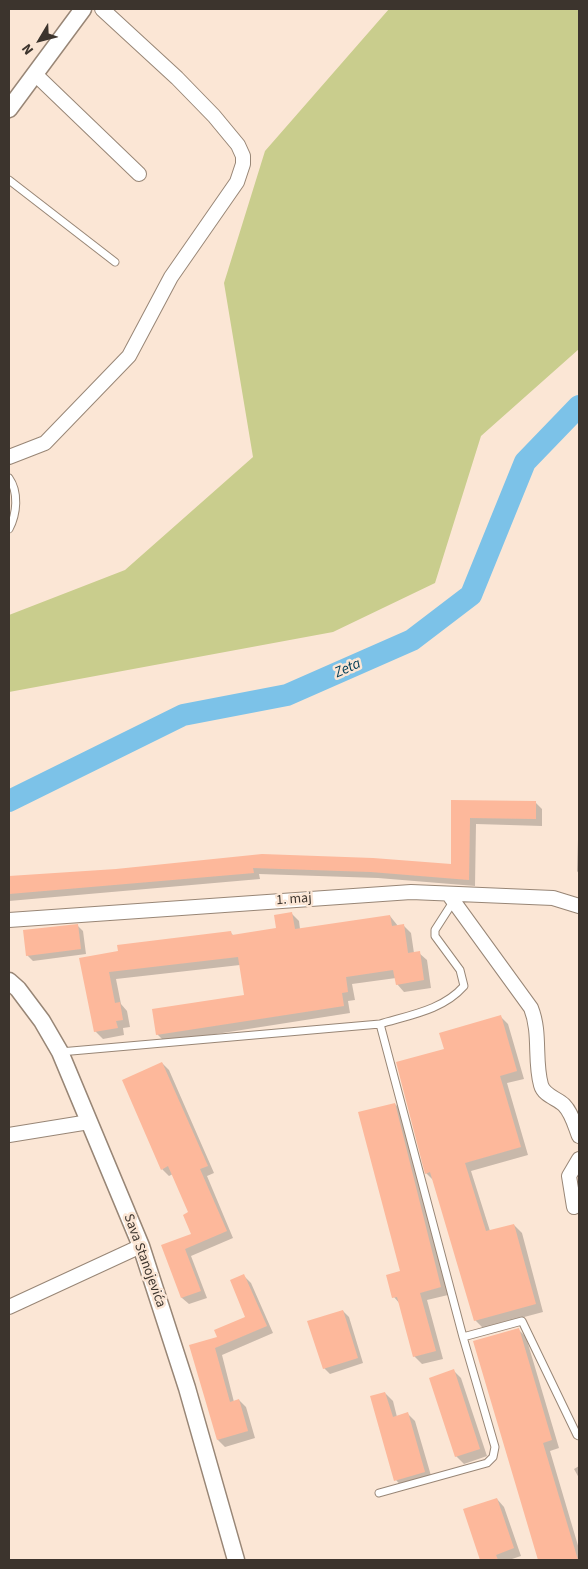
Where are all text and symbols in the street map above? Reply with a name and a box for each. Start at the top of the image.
north arrow [15,15,65,65]
text: N [17,39,39,59]
water label: Zeta [332,655,364,683]
street label: 1. maj [276,890,312,910]
street label: Sava Stanojevića [119,1212,169,1310]

